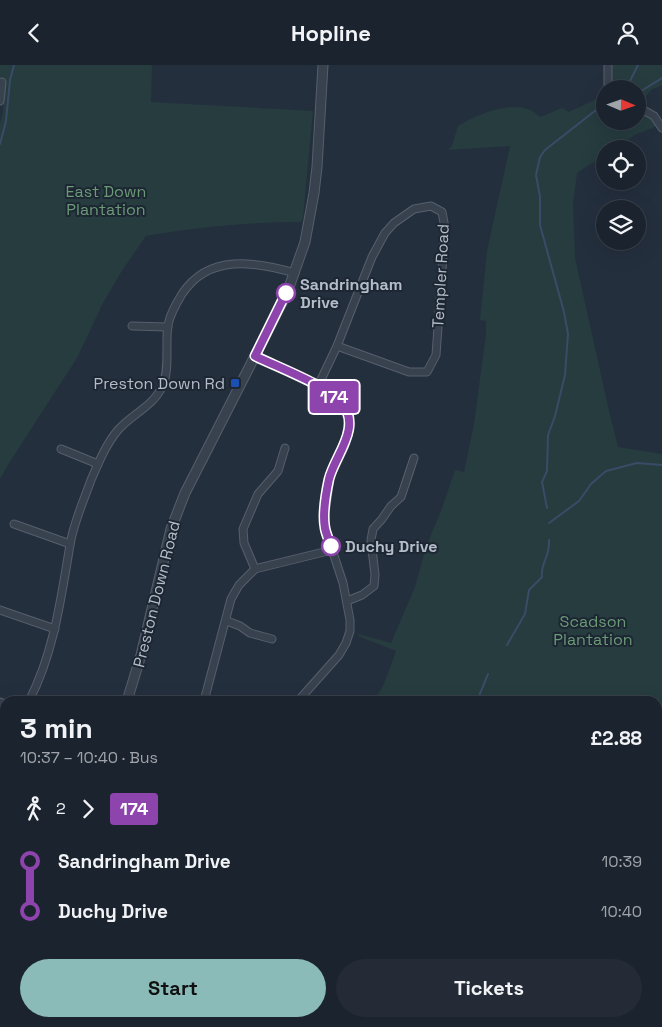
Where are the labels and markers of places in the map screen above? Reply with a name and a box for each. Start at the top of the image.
place label: Sandringham Drive [300,274,402,313]
marker: Sandringham Drive [276,283,296,303]
place label: Preston Down Rd [94,373,225,394]
marker: Preston Down Rd [229,377,241,389]
marker: Duchy Drive [321,536,341,556]
place label: Duchy Drive [345,536,438,557]

